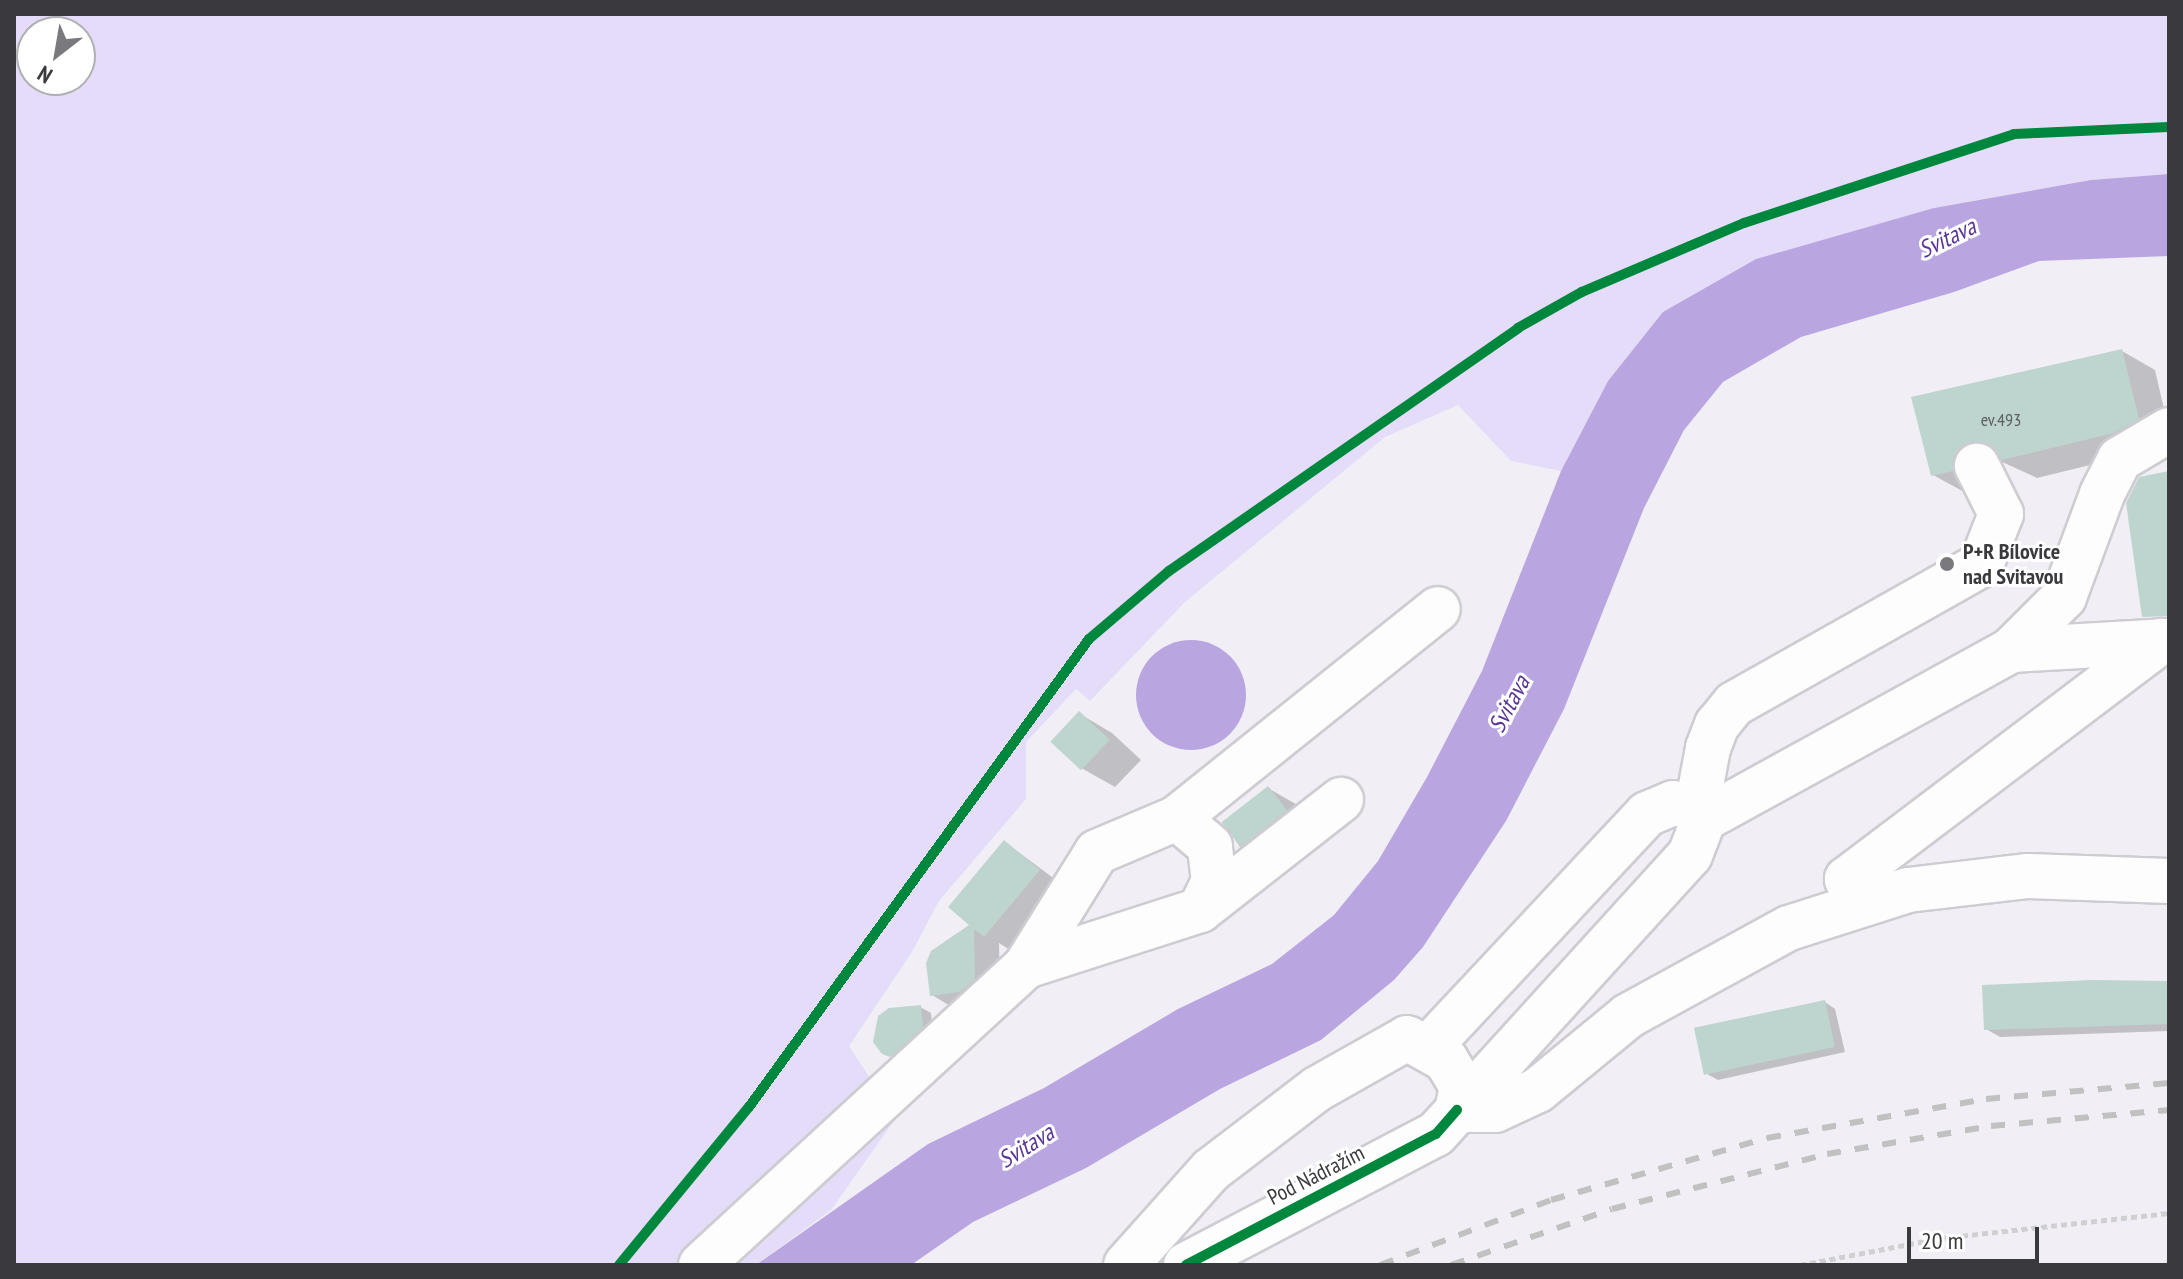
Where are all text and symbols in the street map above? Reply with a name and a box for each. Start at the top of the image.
north arrow [16,16,96,96]
text: N [32,60,57,90]
water label: Svitava [1914,212,1980,264]
house number: ev.493 [1981,409,2021,431]
place label: P+R Bílovice nad Svitavou [1963,538,2063,590]
marker: P+R Bílovice nad Svitavou [1938,555,1956,573]
water label: Svitava [1482,671,1536,737]
water label: Svitava [993,1118,1059,1174]
street label: Pod Nádražím [1263,1139,1369,1211]
scale bar [1911,1211,2043,1261]
text: 20 m [1921,1225,1963,1256]

